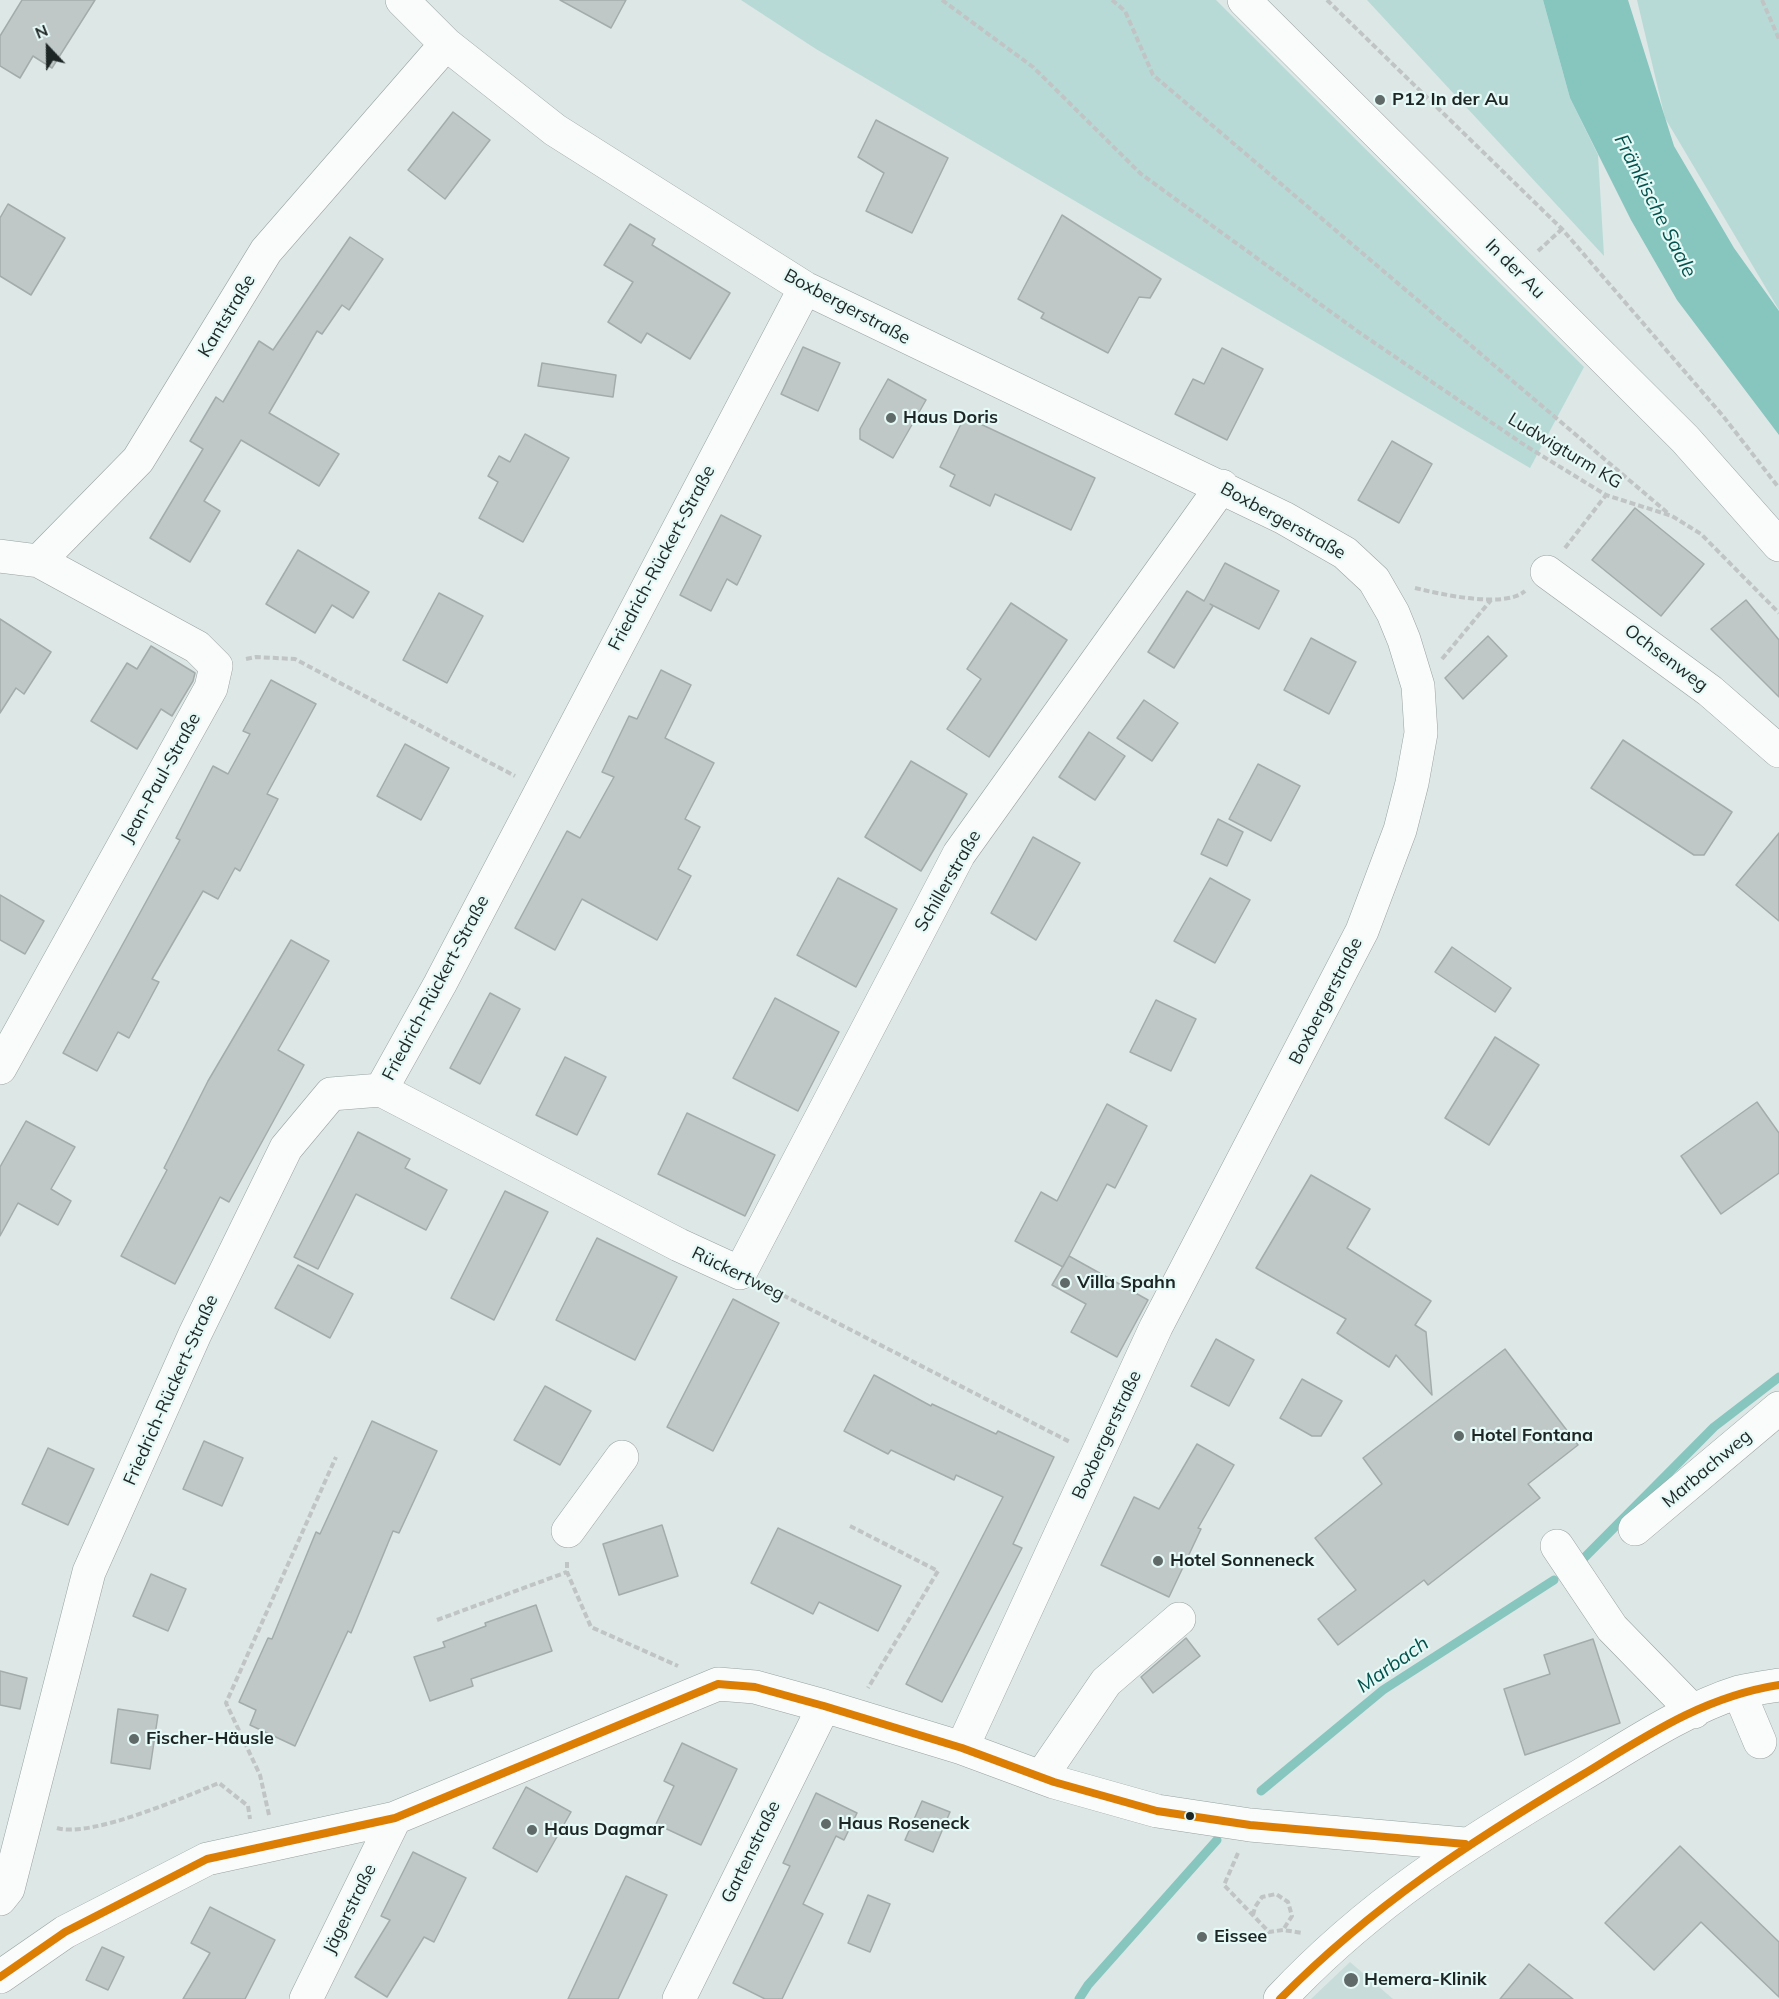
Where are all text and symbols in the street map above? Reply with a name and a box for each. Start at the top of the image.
north arrow [18,18,78,78]
text: N [32,20,51,43]
place label: P12 In der Au [1392,89,1509,111]
marker: P12 In der Au [1373,93,1387,107]
water label: Fränkische Saale [1609,131,1701,281]
street label: In der Au [1481,235,1549,303]
street label: Boxbergerstraße [780,265,914,349]
street label: Kantstraße [194,271,260,361]
place label: Haus Doris [903,407,998,429]
street label: Ludwigturm KG [1504,408,1626,494]
marker: Haus Doris [884,411,898,425]
street label: Friedrich-Rückert-Straße [604,462,720,654]
street label: Boxbergerstraße [1217,478,1349,564]
street label: Ochsenweg [1620,620,1712,696]
street label: Jean-Paul-Straße [116,709,206,847]
street label: Schillerstraße [910,827,986,935]
street label: Friedrich-Rückert-Straße [378,892,494,1084]
street label: Boxbergerstraße [1285,934,1367,1068]
street label: Rückertweg [688,1242,788,1306]
place label: Villa Spahn [1077,1272,1176,1294]
marker: Villa Spahn [1058,1276,1072,1290]
street label: Friedrich-Rückert-Straße [119,1291,223,1489]
street label: Boxbergerstraße [1068,1367,1146,1503]
place label: Hotel Fontana [1471,1425,1593,1447]
street label: Marbachweg [1658,1425,1756,1513]
marker: Hotel Fontana [1452,1429,1466,1443]
place label: Hotel Sonneneck [1170,1550,1314,1572]
marker: Hotel Sonneneck [1151,1554,1165,1568]
water label: Marbach [1353,1632,1433,1698]
place label: Fischer-Häusle [146,1728,274,1750]
marker: Fischer-Häusle [127,1732,141,1746]
street label: Gartenstraße [717,1797,785,1907]
unlabelled marker [1184,1810,1196,1822]
place label: Haus Roseneck [838,1813,969,1835]
marker: Haus Roseneck [819,1817,833,1831]
place label: Haus Dagmar [544,1819,664,1841]
marker: Haus Dagmar [525,1823,539,1837]
street label: Jägerstraße [319,1860,381,1958]
place label: Eissee [1214,1926,1267,1948]
marker: Eissee [1195,1930,1209,1944]
place label: Hemera-Klinik [1364,1969,1487,1991]
marker: Hemera-Klinik [1342,1971,1360,1989]

